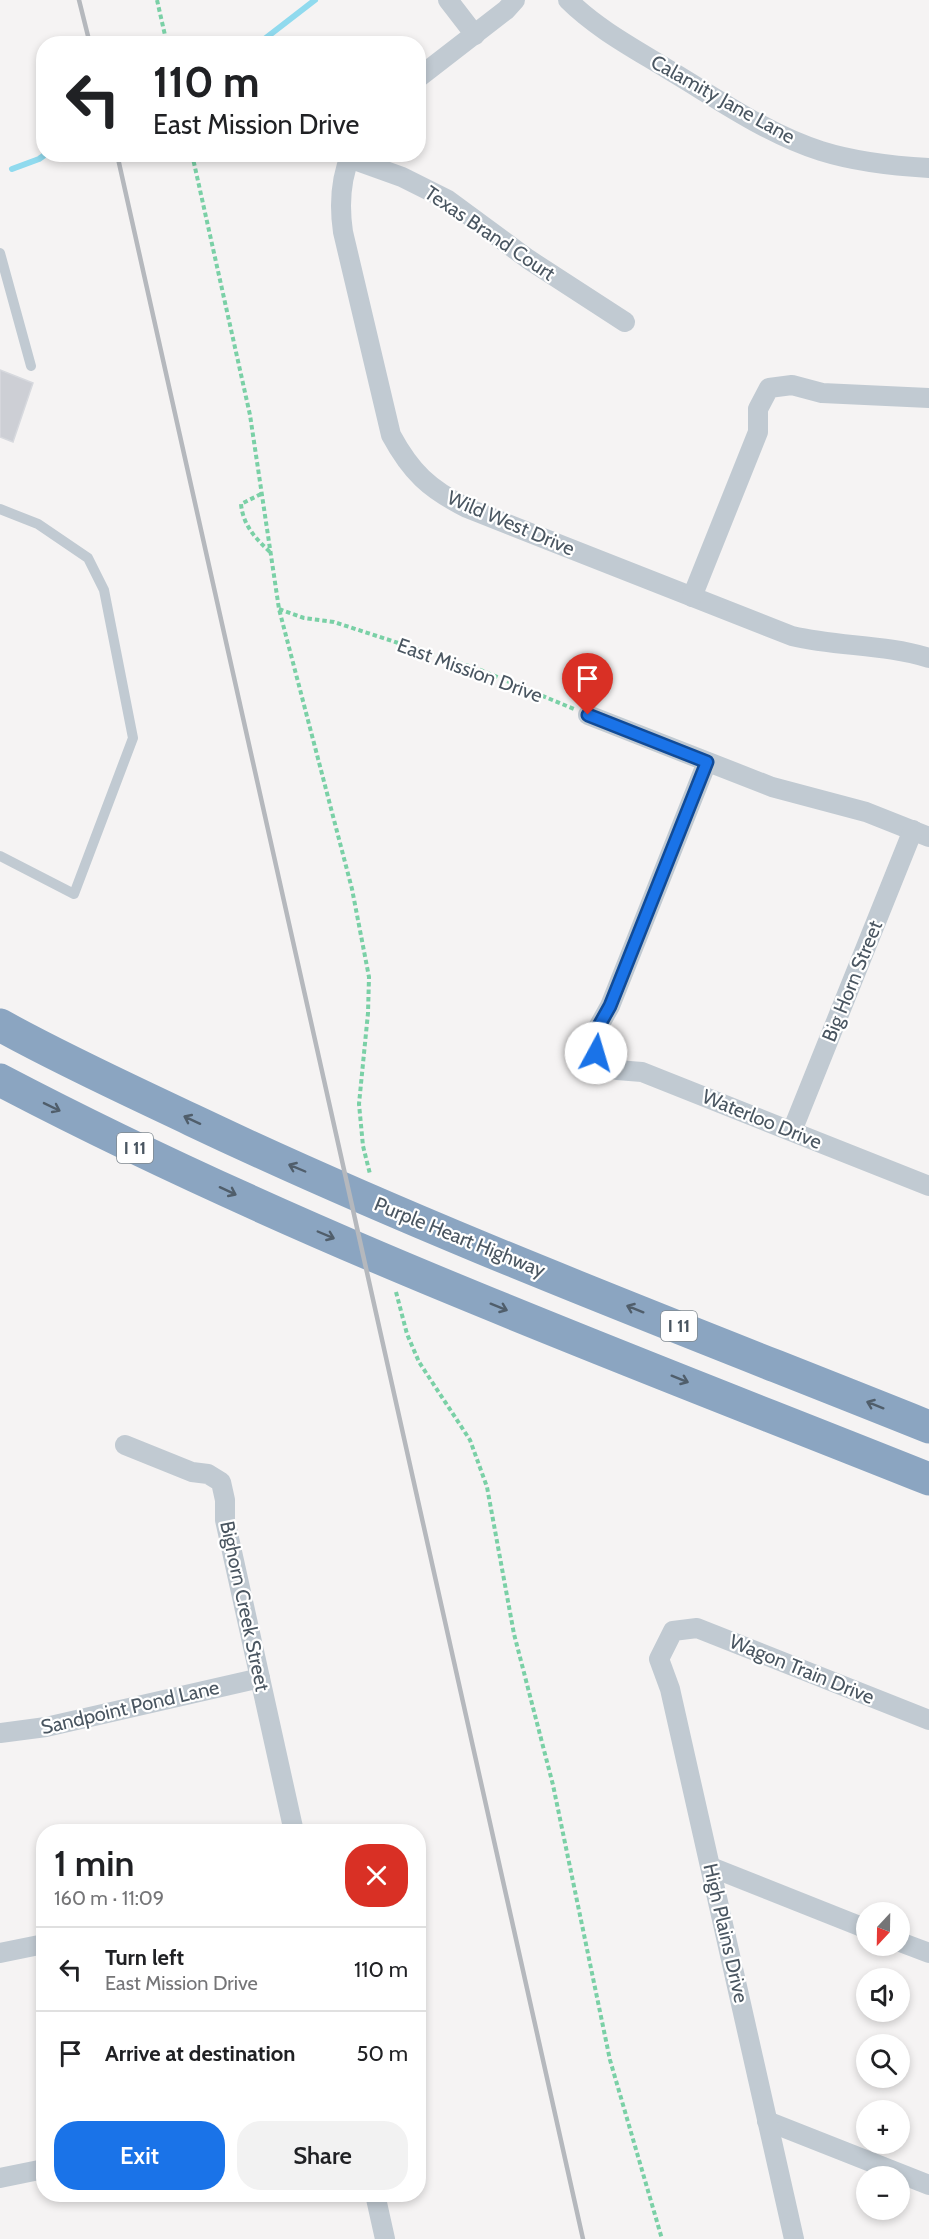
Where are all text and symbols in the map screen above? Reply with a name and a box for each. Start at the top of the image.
street label: Calamity Jane Lane [647,50,799,148]
text: 110 m [153,56,260,108]
icon: left [54,60,132,138]
text: East Mission Drive [153,108,359,141]
street label: Texas Brand Court [420,181,560,286]
street label: Wild West Drive [444,485,578,561]
street label: East Mission Drive [394,633,546,707]
pin [562,653,613,715]
icon: arrive [571,662,604,695]
street label: Big Horn Street [817,917,887,1045]
position arrow [564,1021,628,1085]
street label: Waterloo Drive [699,1084,825,1154]
one-way arrow [43,1102,61,1114]
one-way arrow [183,1113,201,1125]
road number: I 11 [117,1133,153,1163]
one-way arrow [289,1162,307,1174]
one-way arrow [218,1186,236,1198]
street label: Purple Heart Highway [371,1192,549,1282]
one-way arrow [316,1230,335,1241]
one-way arrow [489,1302,508,1313]
one-way arrow [627,1303,645,1314]
road number: I 11 [661,1311,697,1341]
one-way arrow [670,1374,689,1385]
one-way arrow [866,1399,884,1410]
street label: Bighorn Creek Street [215,1519,275,1694]
street label: Wagon Train Drive [726,1629,878,1709]
street label: Sandpoint Pond Lane [39,1675,221,1739]
text: 1 min [54,1841,134,1885]
button: close [345,1844,408,1907]
street label: High Plains Drive [698,1861,754,2005]
text: 160 m · 11:09 [54,1886,164,1910]
north arrow [856,1902,910,1956]
map controls [856,1902,910,2220]
text: Turn left [105,1944,184,1971]
icon: left [54,1953,87,1986]
text: 110 m [354,1956,408,1983]
button: sound [856,1968,910,2022]
text: East Mission Drive [105,1971,258,1995]
button: search [856,2034,910,2088]
icon: arrive [54,2037,87,2070]
text: Arrive at destination [105,2040,295,2067]
text: 50 m [356,2040,408,2067]
button: + [856,2100,910,2154]
button: Exit [54,2121,225,2190]
button: Share [237,2121,408,2190]
button: − [856,2166,910,2220]

